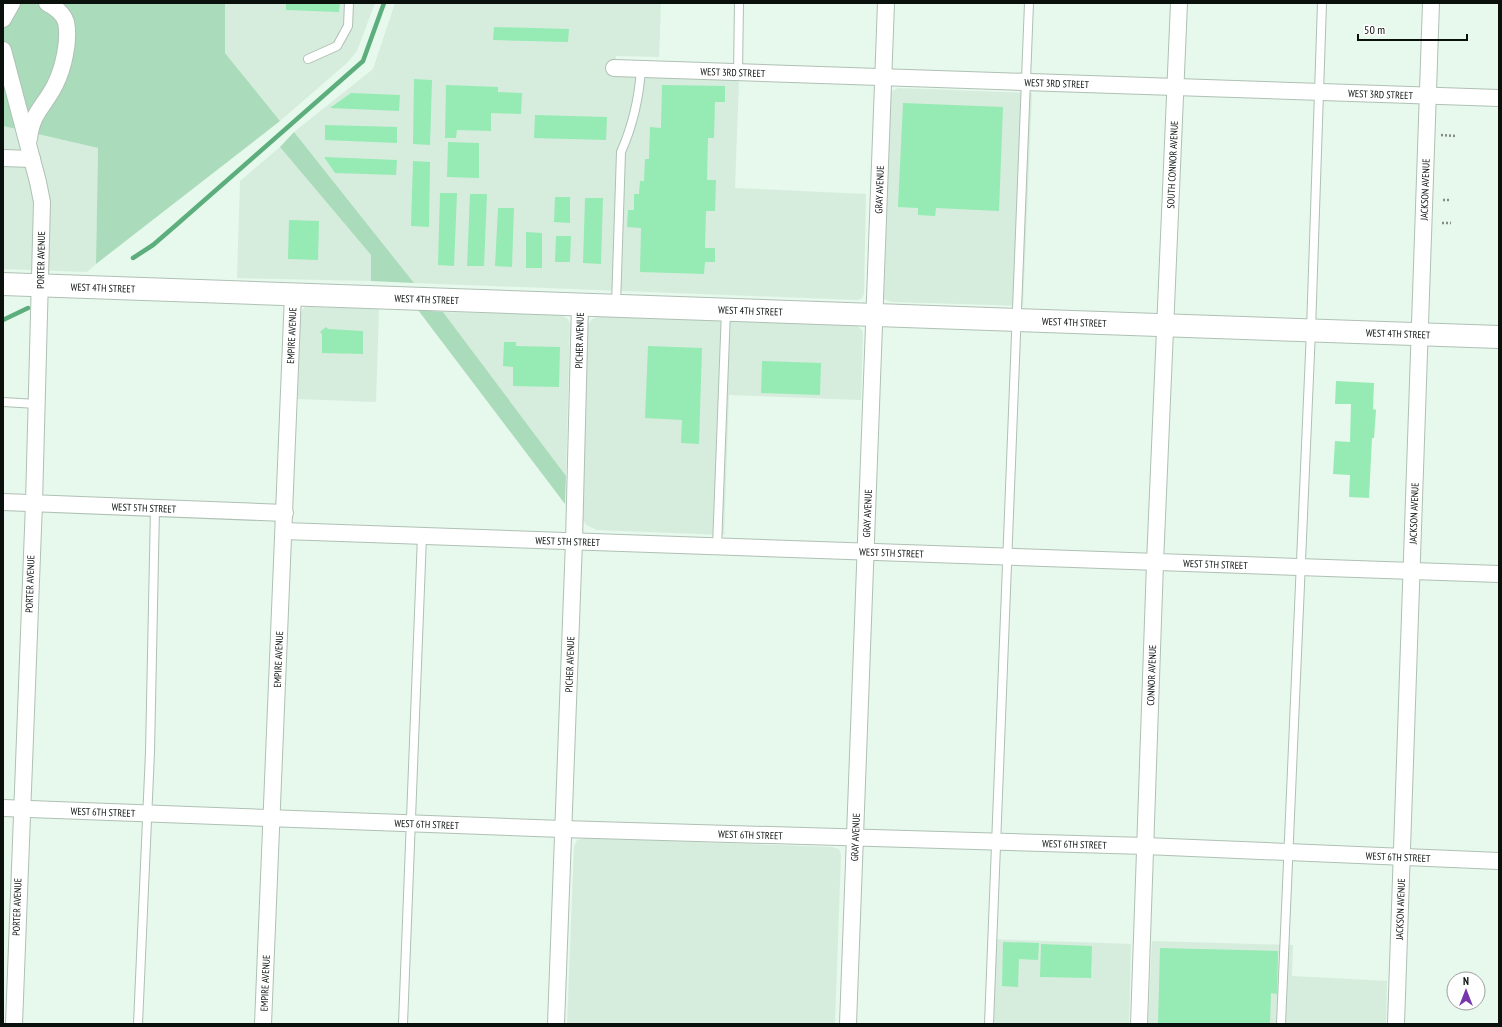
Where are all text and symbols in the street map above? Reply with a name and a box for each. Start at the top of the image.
scale bar [1358,16,1467,42]
text: 50 m [1364,22,1385,37]
street label: WEST 3RD STREET [700,64,766,80]
street label: WEST 3RD STREET [1024,75,1090,91]
street label: WEST 3RD STREET [1348,86,1414,102]
street label: SOUTH CONNOR AVENUE [1164,120,1180,209]
street label: JACKSON AVENUE [1417,158,1432,222]
street label: GRAY AVENUE [872,165,886,214]
street label: PORTER AVENUE [34,231,48,289]
street label: WEST 4TH STREET [70,280,136,295]
street label: WEST 4TH STREET [394,291,460,307]
street label: WEST 4TH STREET [718,303,784,318]
street label: EMPIRE AVENUE [284,307,299,364]
street label: PICHER AVENUE [572,312,586,369]
street label: WEST 4TH STREET [1042,314,1107,330]
street label: WEST 4TH STREET [1366,326,1431,341]
street label: JACKSON AVENUE [1406,482,1421,545]
street label: GRAY AVENUE [860,489,874,538]
street label: WEST 5TH STREET [111,500,177,515]
street label: WEST 5TH STREET [535,533,601,549]
street label: WEST 5TH STREET [859,545,925,560]
street label: PORTER AVENUE [22,555,38,613]
street label: WEST 5TH STREET [1183,556,1249,572]
street label: EMPIRE AVENUE [270,631,286,688]
street label: PICHER AVENUE [562,636,577,692]
street label: CONNOR AVENUE [1144,644,1159,706]
street label: WEST 6TH STREET [70,804,136,819]
street label: GRAY AVENUE [848,813,862,861]
street label: WEST 6TH STREET [394,816,460,832]
street label: WEST 6TH STREET [718,827,784,842]
street label: WEST 6TH STREET [1042,837,1107,851]
street label: WEST 6TH STREET [1366,849,1431,865]
street label: PORTER AVENUE [9,878,25,936]
street label: JACKSON AVENUE [1392,878,1407,941]
street label: EMPIRE AVENUE [257,954,272,1012]
north arrow [1446,971,1486,1011]
text: N [1463,974,1469,988]

